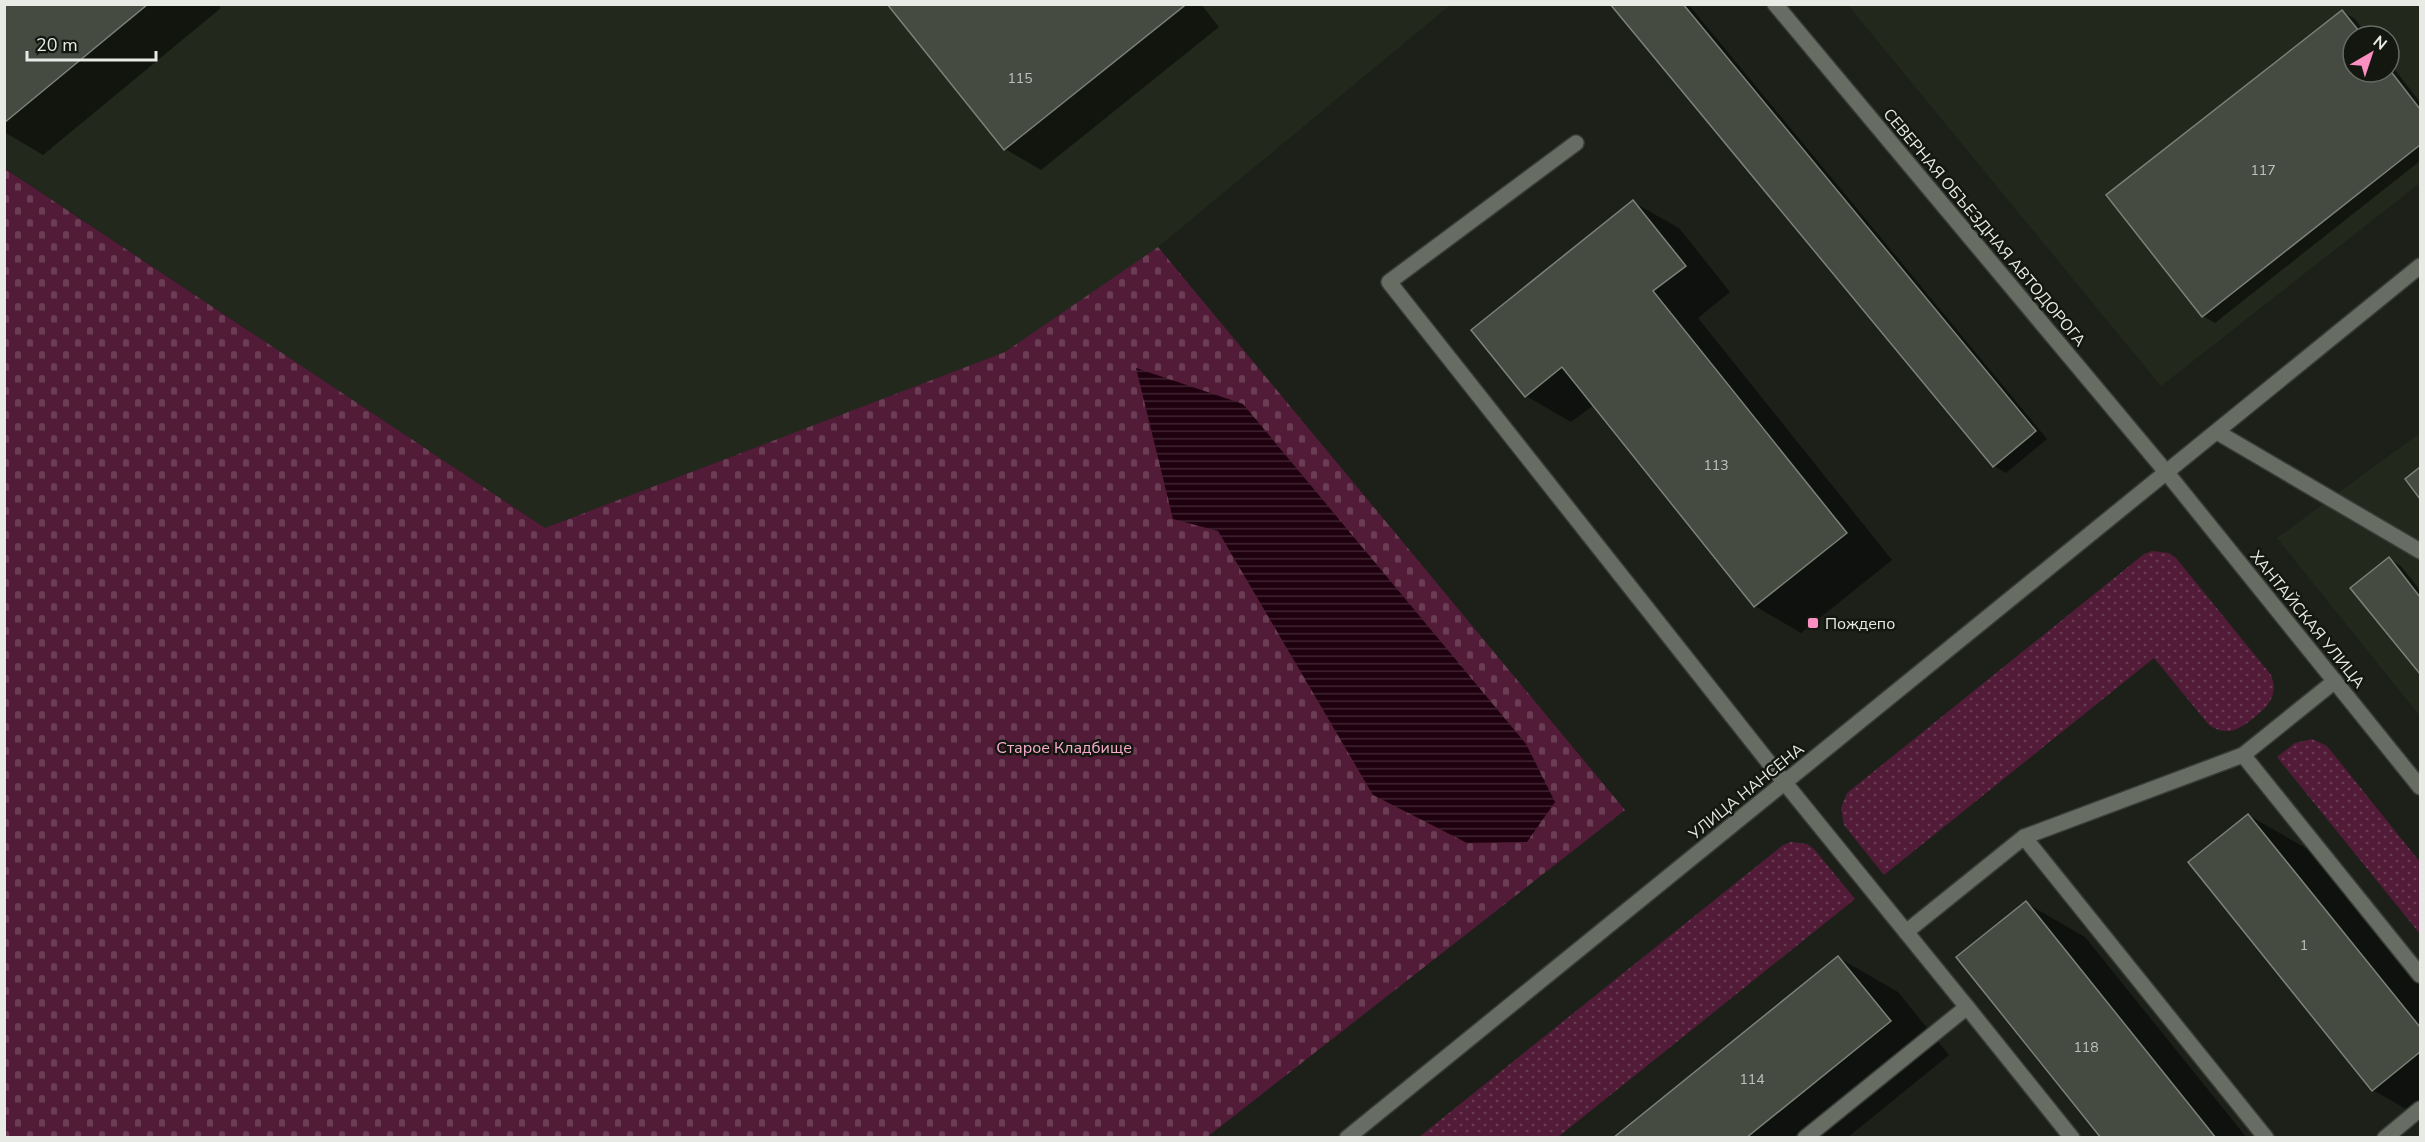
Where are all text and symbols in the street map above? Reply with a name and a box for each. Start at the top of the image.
scale bar [27,24,156,62]
north arrow [2341,24,2401,84]
text: N [2368,31,2391,55]
text: 20 m [36,33,78,57]
house number: 115 [1007,69,1033,88]
street label: СЕВЕРНАЯ ОБЪЕЗДНАЯ АВТОДОРОГА [1878,104,2091,352]
house number: 117 [2250,161,2276,180]
house number: 113 [1703,456,1729,475]
street label: ХАНТАЙСКАЯ УЛИЦА [2245,546,2370,693]
place label: Пождепо [1825,613,1895,635]
marker: Пождепо [1806,616,1820,630]
park label: Старое Кладбище [996,737,1132,759]
street label: УЛИЦА НАНСЕНА [1684,738,1809,846]
house number: 1 [2300,936,2308,955]
house number: 118 [2073,1038,2099,1057]
house number: 114 [1739,1070,1765,1089]

